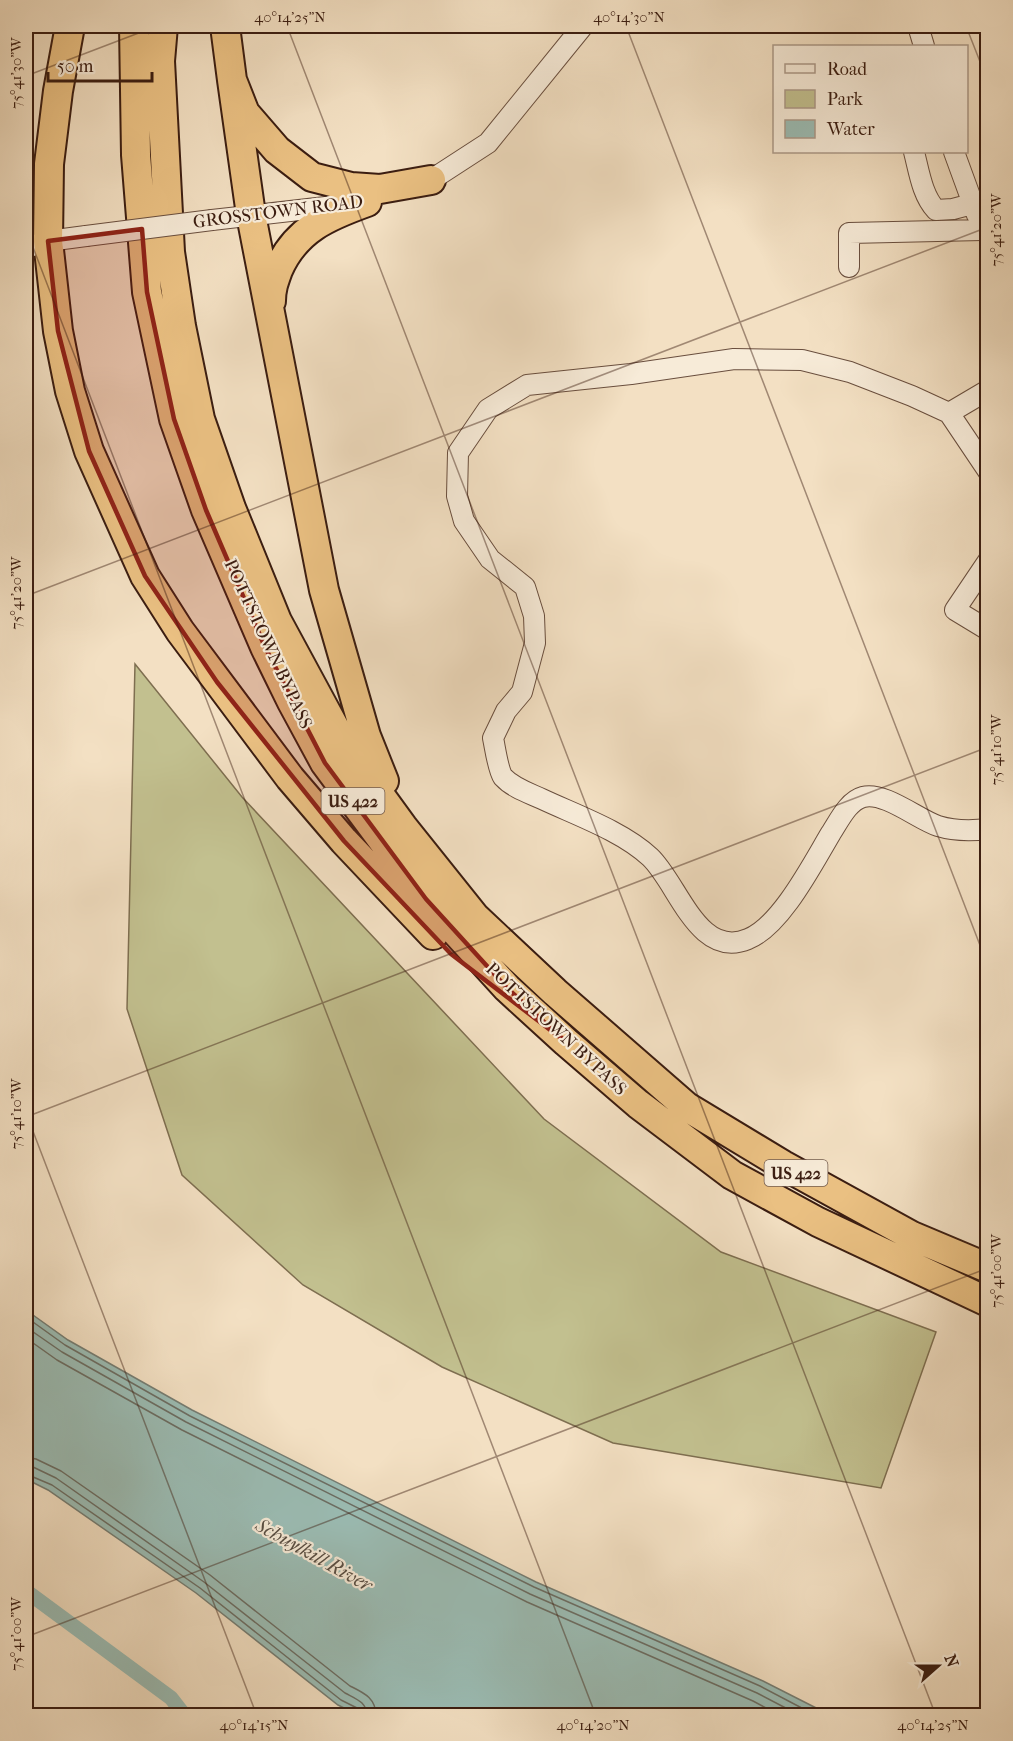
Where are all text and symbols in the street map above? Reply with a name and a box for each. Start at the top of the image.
text: 40°14'25"N [254,8,326,26]
text: 40°14'30"N [593,8,665,26]
text: 75°41'30"W [7,36,25,109]
scale bar [48,45,152,83]
legend [773,45,968,153]
text: 50 m [57,56,94,77]
text: Road [827,59,867,80]
text: Park [827,89,864,110]
text: Water [826,119,875,140]
street label: GROSSTOWN ROAD [192,191,364,233]
text: 75°41'20"W [987,192,1005,267]
text: 75°41'20"W [7,555,25,630]
street label: POTTSTOWN BYPASS [219,556,317,732]
text: 75°41'10"W [987,713,1005,785]
road number: US 422 [322,788,385,814]
street label: POTTSTOWN BYPASS [481,958,631,1100]
text: 75°41'10"W [7,1077,25,1149]
road number: US 422 [764,1160,828,1186]
text: 75°41'00"W [987,1233,1005,1308]
water label: Schuylkill River [251,1513,378,1598]
text: 75°41'00"W [7,1596,25,1671]
north arrow [908,1636,968,1696]
text: N [940,1652,963,1671]
text: 40°14'15"N [219,1716,289,1734]
text: 40°14'20"N [556,1716,630,1734]
text: 40°14'25"N [897,1716,969,1734]

